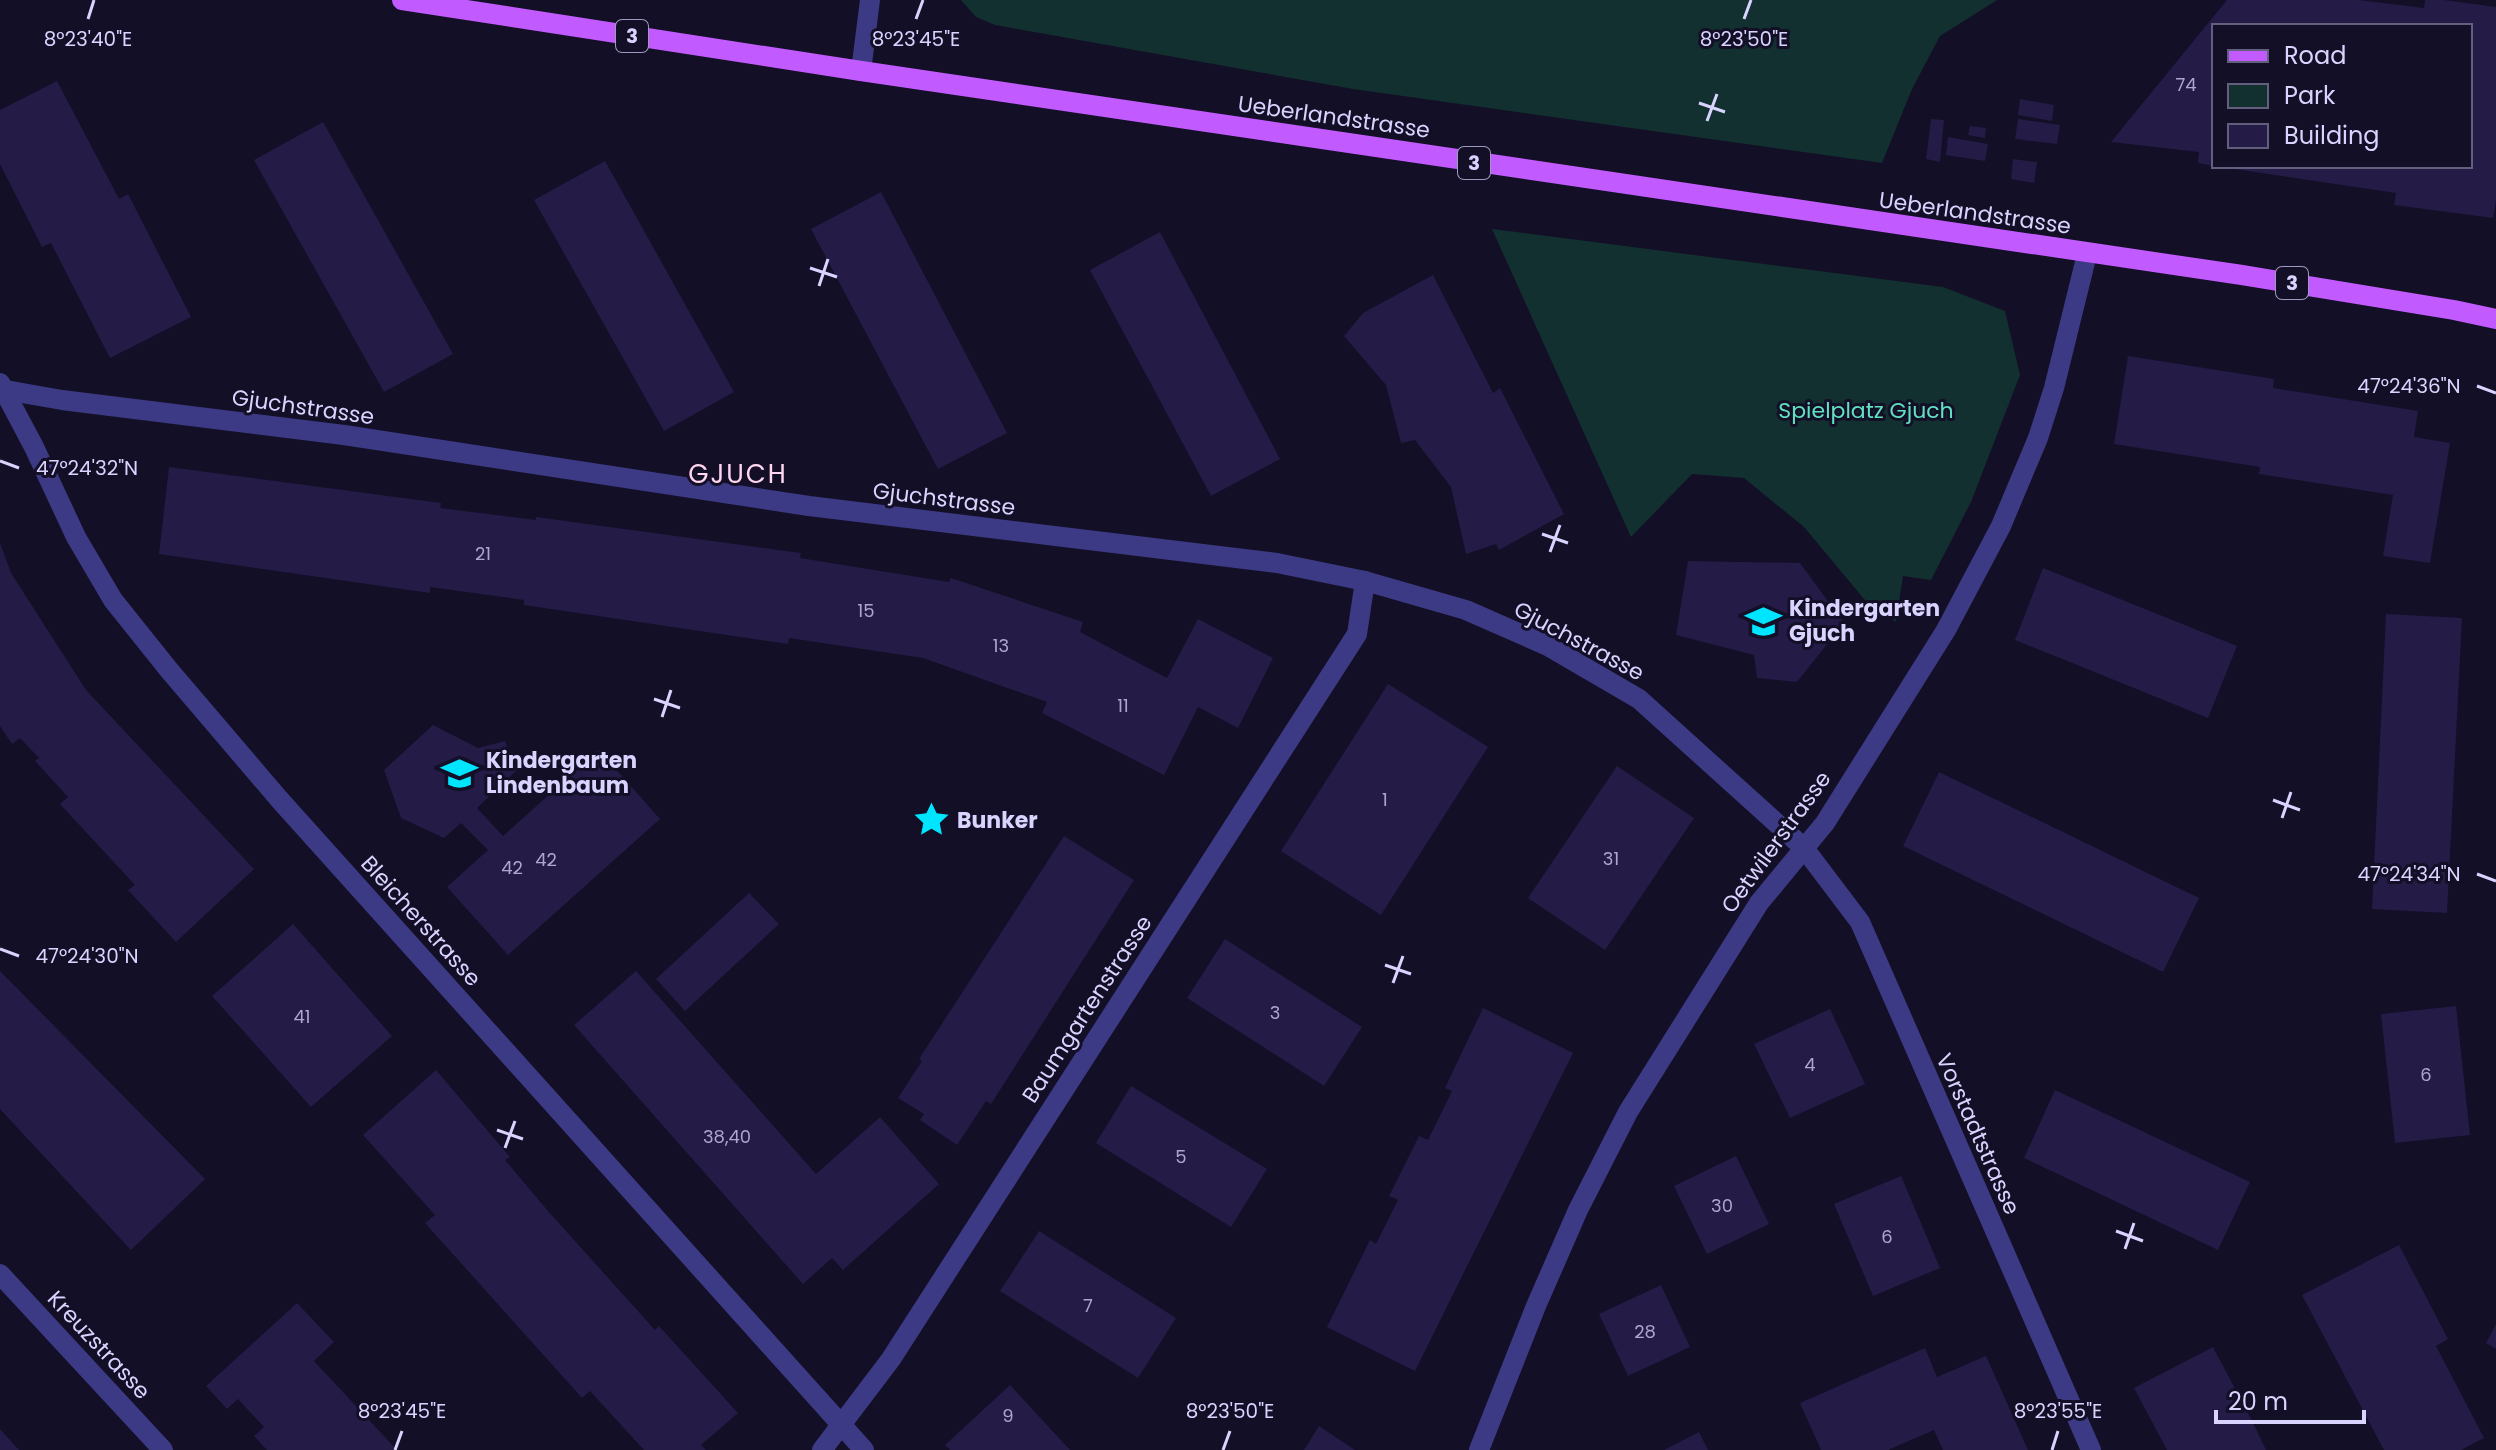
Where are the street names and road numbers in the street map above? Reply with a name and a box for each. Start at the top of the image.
road number: 3 [616,20,648,52]
street label: Ueberlandstrasse [1236,88,1432,146]
road number: 3 [1458,147,1490,179]
street label: Ueberlandstrasse [1877,184,2073,242]
road number: 3 [2276,267,2308,299]
street label: Gjuchstrasse [230,382,376,432]
street label: Gjuchstrasse [871,475,1017,523]
street label: Gjuchstrasse [1508,594,1650,688]
street label: Oetwilerstrasse [1714,765,1838,919]
street label: Bleicherstrasse [354,849,488,993]
street label: Baumgartenstrasse [1015,909,1159,1109]
street label: Vorstadtstrasse [1929,1048,2027,1220]
street label: Kreuzstrasse [41,1284,157,1406]

